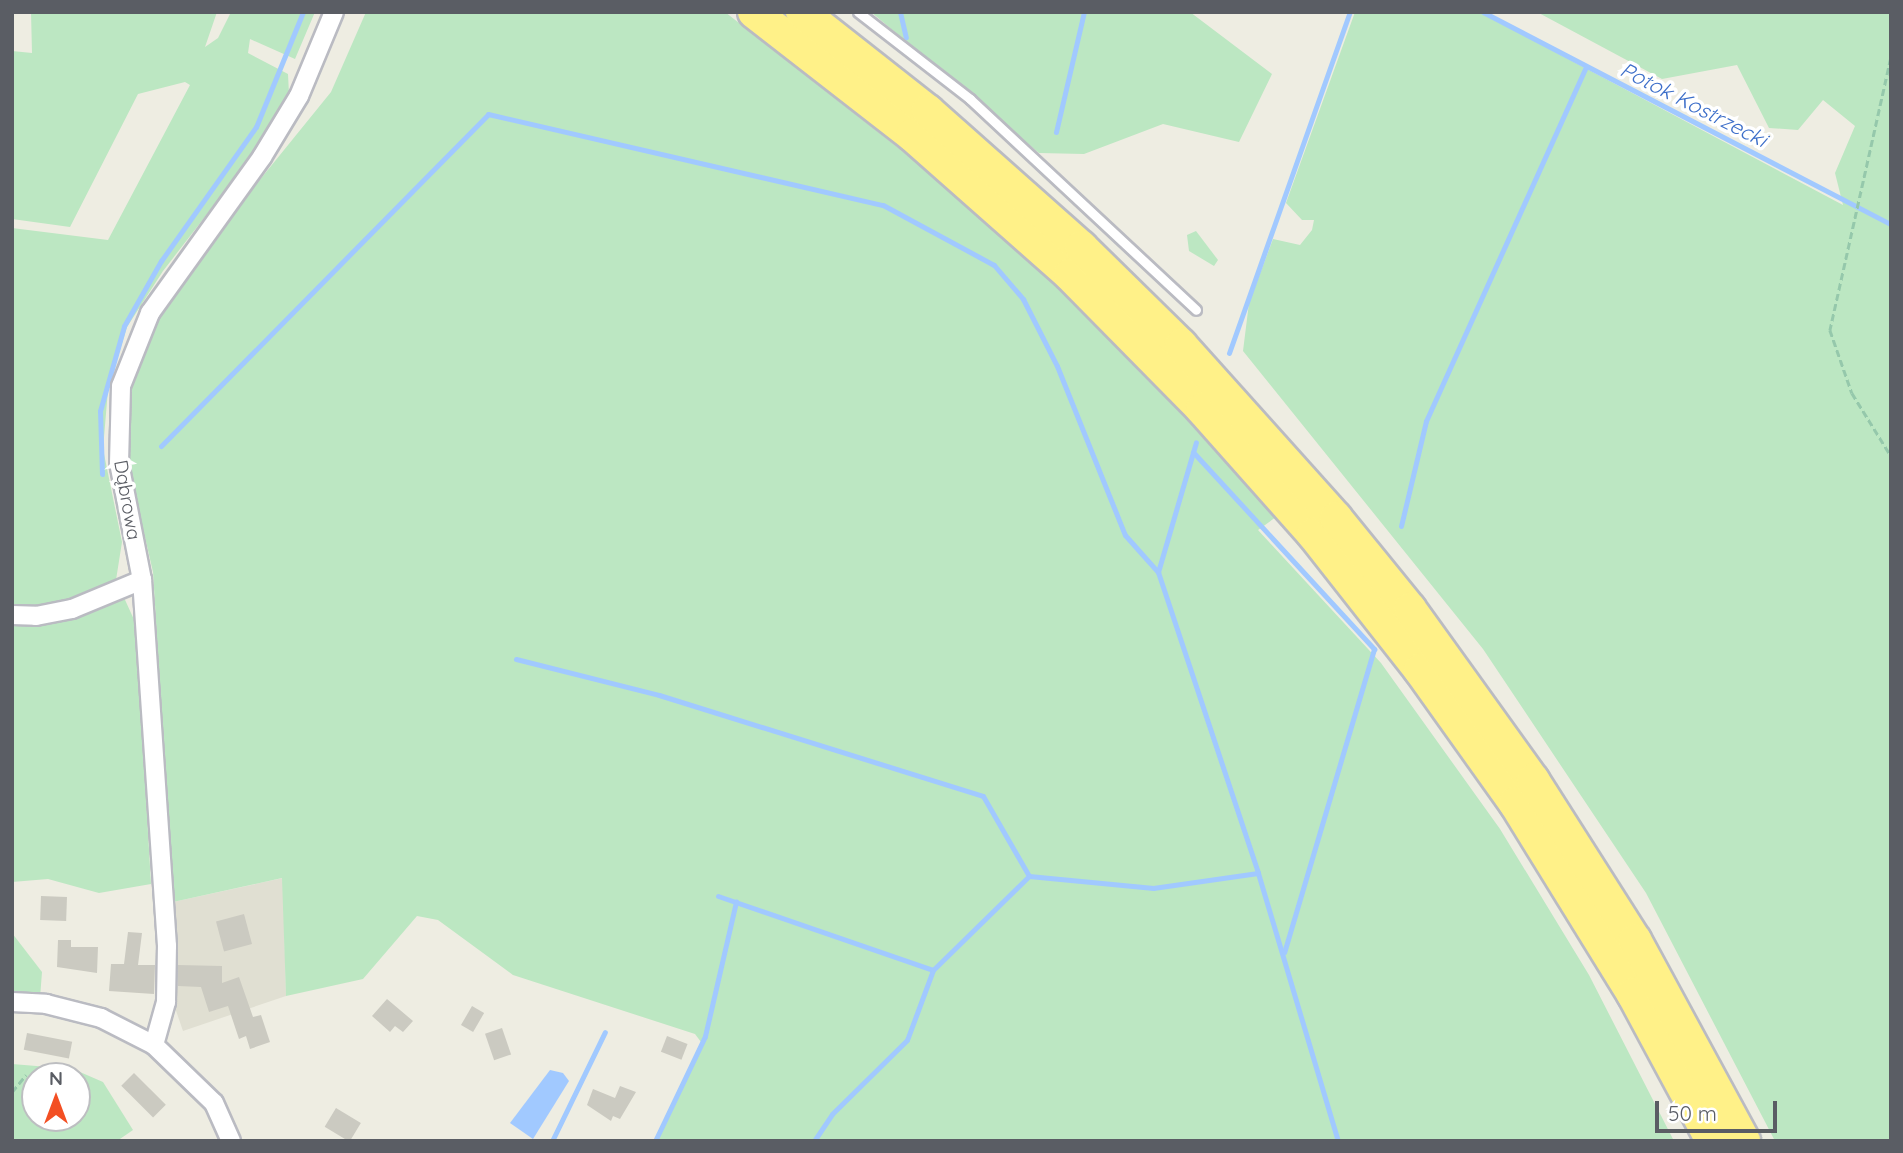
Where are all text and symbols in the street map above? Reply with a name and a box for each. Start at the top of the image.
water label: Potok Kostrzecki [1616,56,1772,152]
street label: Dąbrowa [109,458,145,542]
north arrow [21,1062,91,1132]
text: N [49,1066,63,1090]
scale bar [1658,1086,1780,1130]
text: 50 m [1668,1100,1717,1126]

